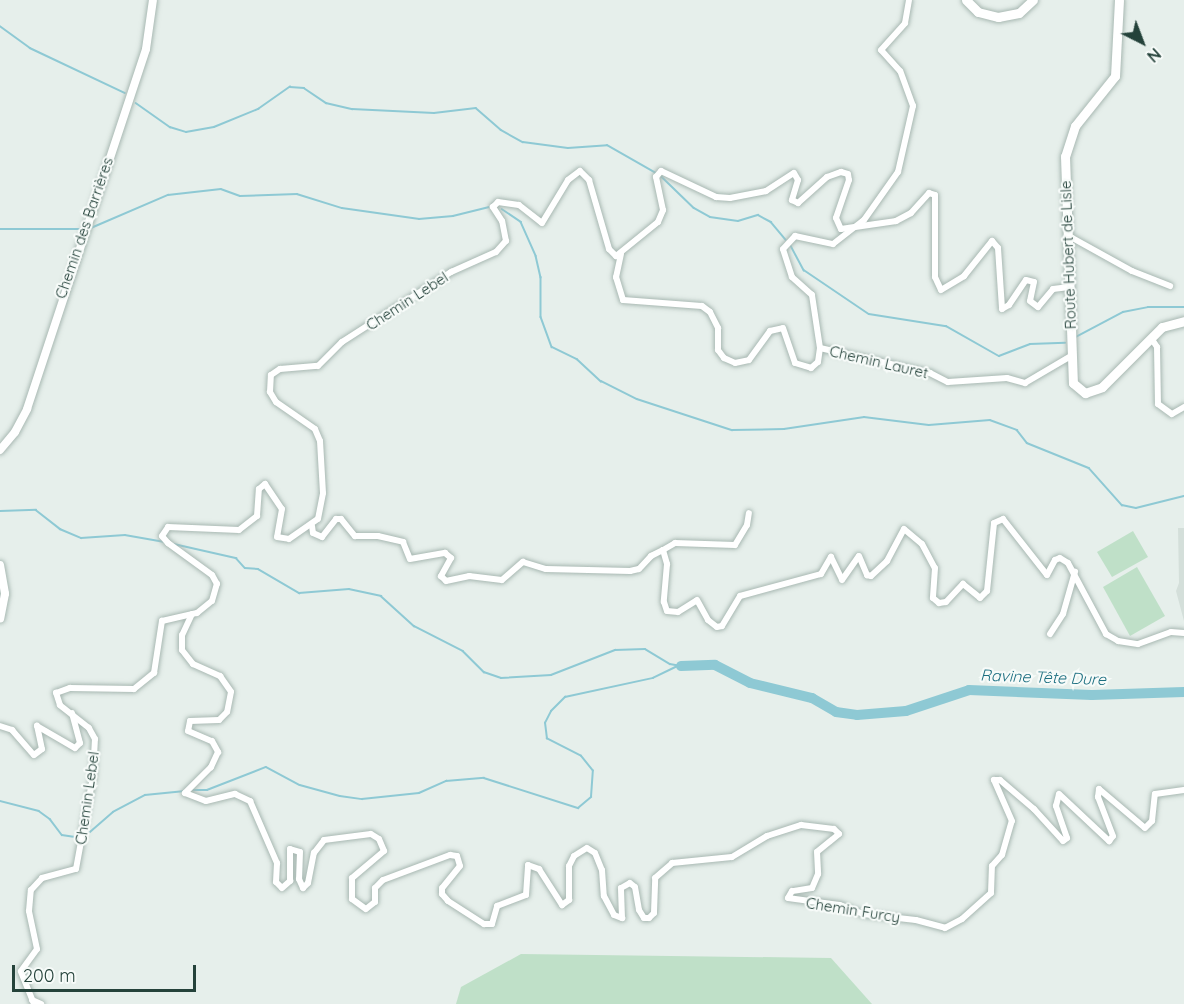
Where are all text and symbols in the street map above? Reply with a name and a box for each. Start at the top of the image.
north arrow [1112,12,1172,72]
text: N [1143,44,1165,67]
street label: Chemin des Barrières [51,155,117,301]
street label: Route Hubert de Lisle [1056,180,1080,330]
street label: Chemin Lebel [363,268,451,334]
street label: Chemin Lauret [828,342,930,382]
water label: Ravine Tête Dure [980,665,1106,689]
street label: Chemin Lebel [72,750,102,846]
street label: Chemin Furcy [805,894,901,926]
scale bar [15,953,200,991]
text: 200 m [23,964,76,987]

